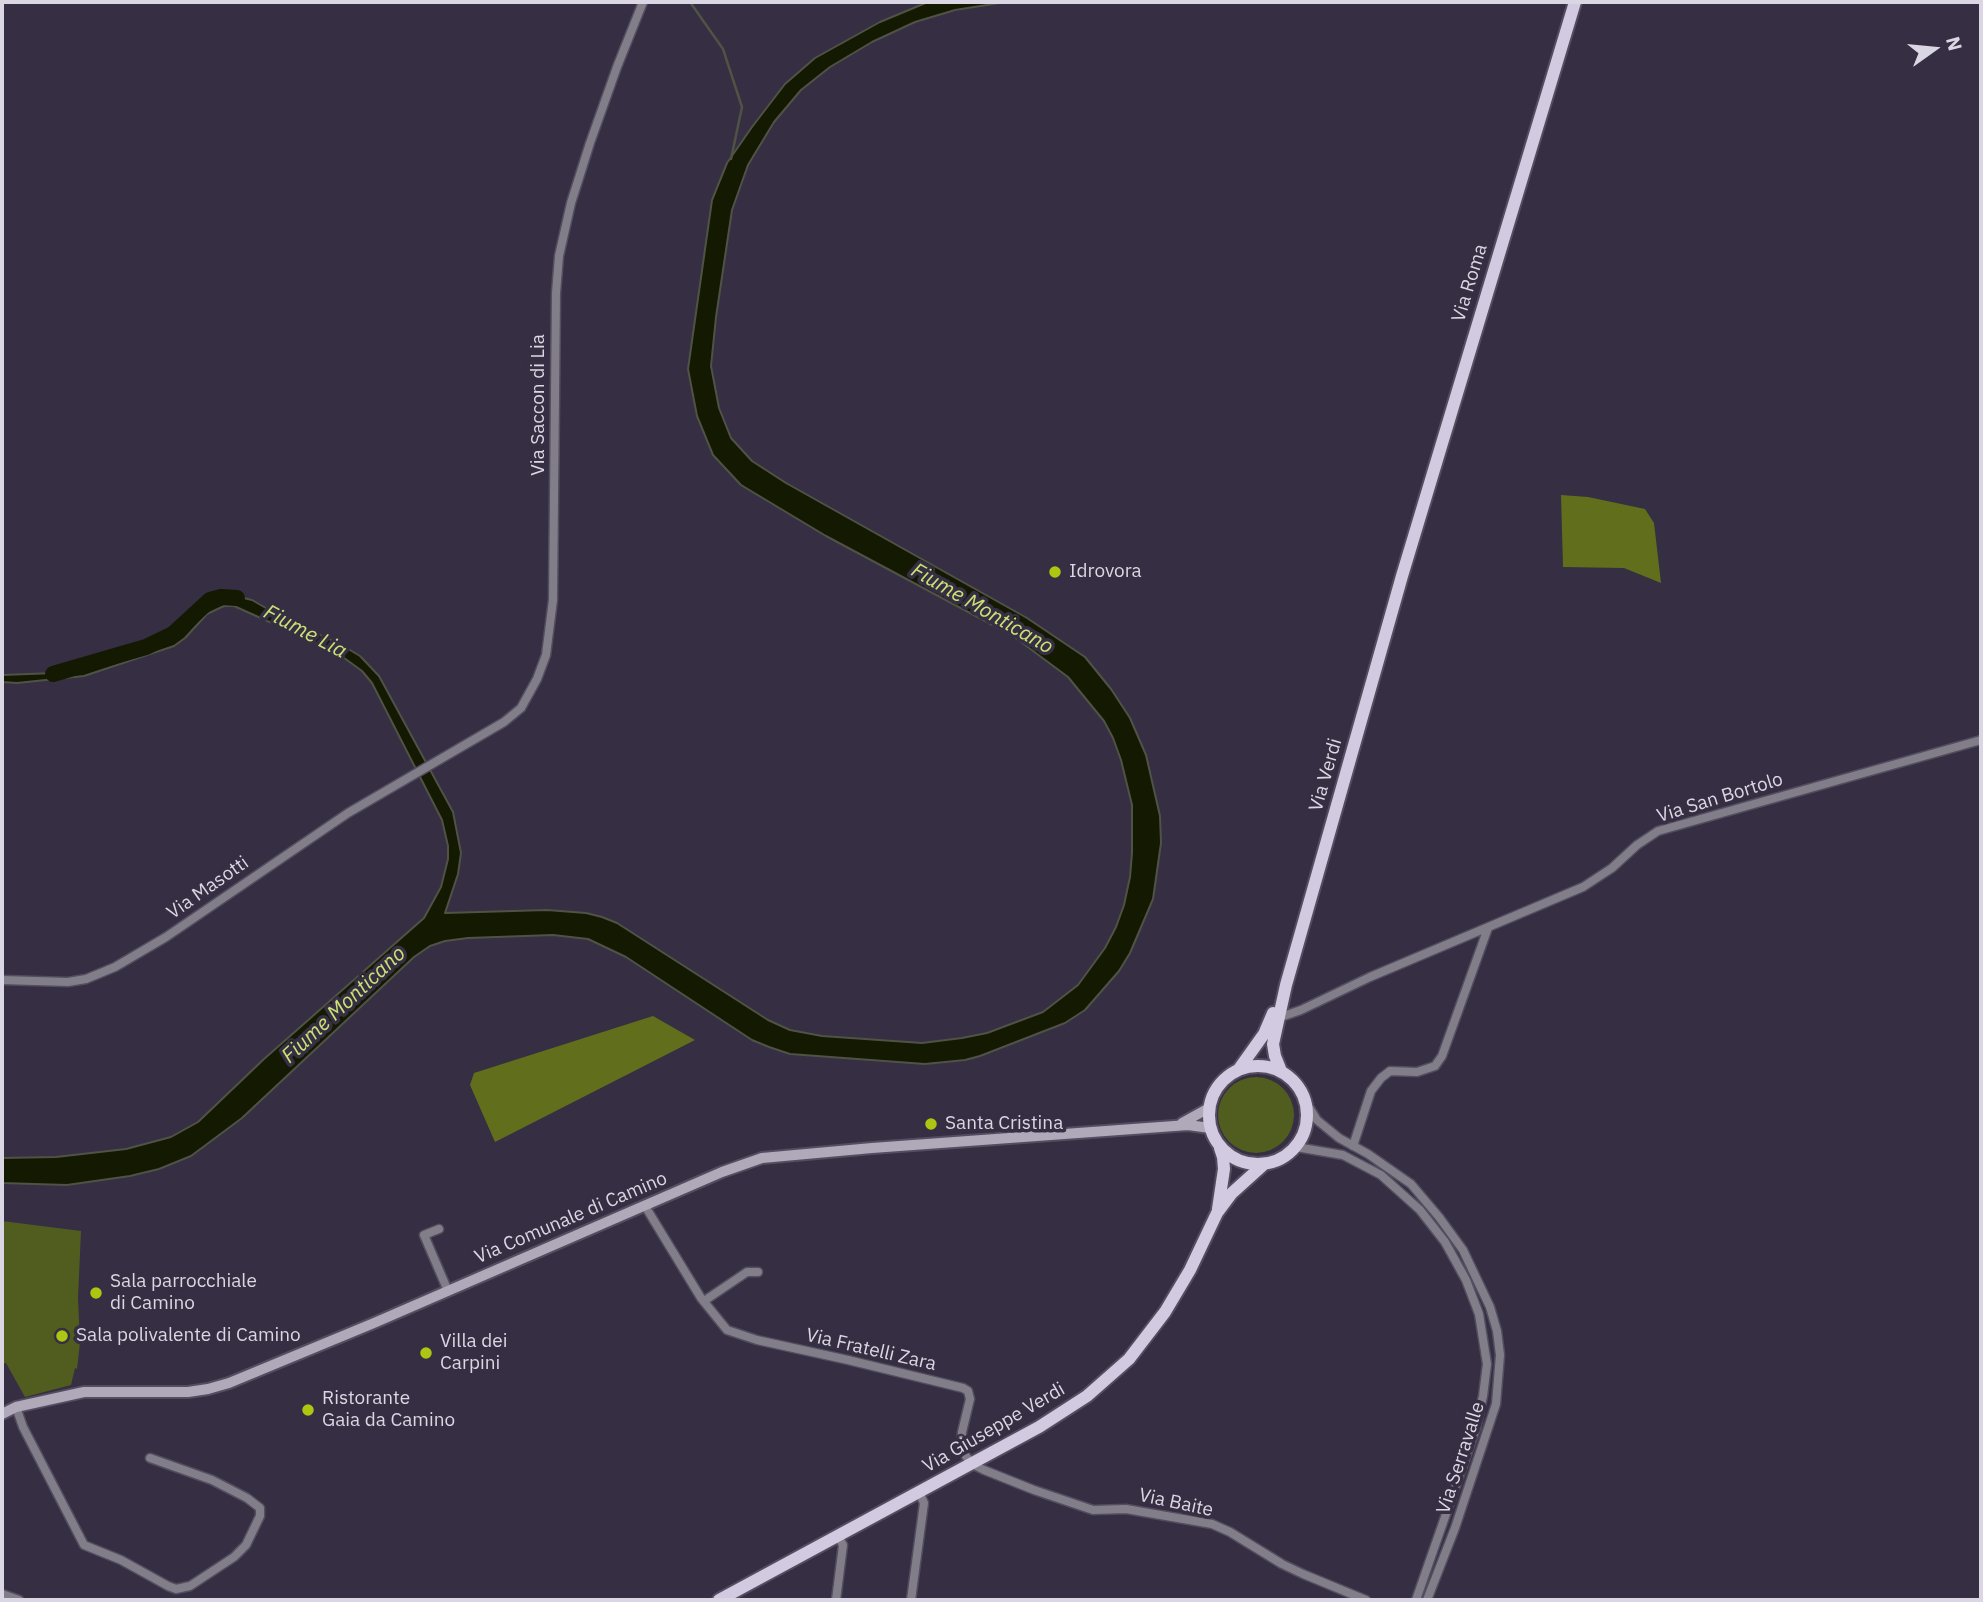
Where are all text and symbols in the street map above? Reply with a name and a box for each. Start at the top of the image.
north arrow [1899,14,1969,84]
text: N [1941,34,1968,53]
street label: Via Roma [1447,241,1493,325]
street label: Via Saccon di Lia [528,334,550,476]
water label: Fiume Monticano [906,558,1058,660]
place label: Idrovora [1069,561,1142,583]
marker: Idrovora [1047,564,1063,580]
water label: Fiume Lia [259,600,351,664]
street label: Via Verdi [1305,736,1347,814]
street label: Via San Bortolo [1654,768,1786,828]
street label: Via Masotti [163,852,253,924]
water label: Fiume Monticano [277,941,411,1069]
place label: Santa Cristina [945,1113,1063,1135]
marker: Santa Cristina [923,1116,939,1132]
street label: Via Comunale di Camino [471,1167,671,1269]
place label: Sala parrocchiale di Camino [110,1271,257,1315]
marker: Sala parrocchiale di Camino [88,1285,104,1301]
street label: Via Fratelli Zara [804,1324,938,1376]
place label: Sala polivalente di Camino [76,1325,301,1347]
marker: Sala polivalente di Camino [54,1328,70,1344]
place label: Villa dei Carpini [440,1331,507,1375]
marker: Villa dei Carpini [418,1345,434,1361]
street label: Via Giuseppe Verdi [919,1378,1069,1478]
place label: Ristorante Gaia da Camino [322,1388,455,1432]
street label: Via Serravalle [1432,1399,1490,1517]
marker: Ristorante Gaia da Camino [300,1402,316,1418]
street label: Via Baite [1137,1484,1215,1522]

